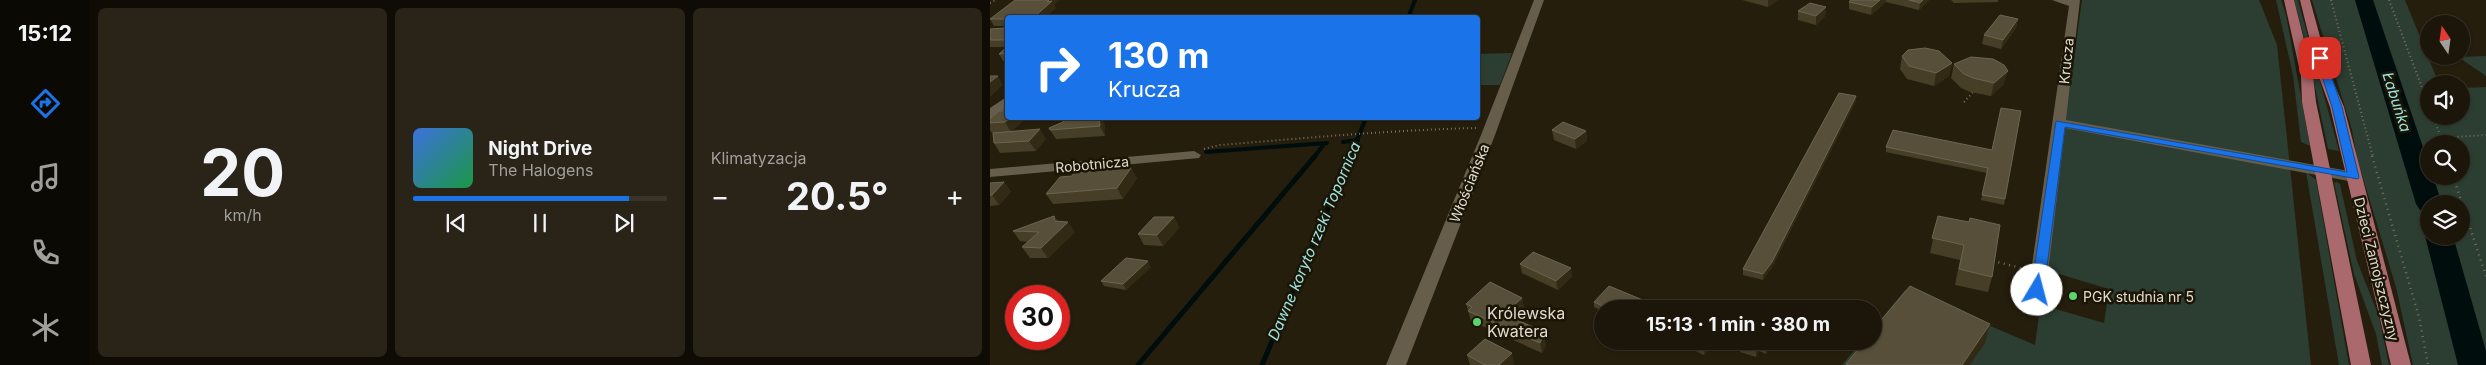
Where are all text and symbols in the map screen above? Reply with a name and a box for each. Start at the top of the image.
north arrow [2420,15,2470,65]
map controls [2420,15,2470,245]
text: 15:12 [18,20,72,46]
text: 130 m [1108,34,1210,76]
icon: right [1025,35,1090,100]
street label: Krucza [2055,37,2077,85]
pin [2299,37,2341,79]
icon: arrive [2306,44,2334,72]
water label: Łabuńka [2378,70,2416,134]
button: sound [2420,75,2470,125]
text: Krucza [1108,76,1181,102]
icon: directions [28,86,63,121]
text: 20 [200,133,285,212]
button: search [2420,135,2470,185]
text: Night Drive [488,137,592,160]
water label: Dawne koryto rzeki Topornica [1263,139,1365,343]
street label: Włościańska [1445,141,1493,225]
text: Klimatyzacja [711,148,807,168]
street label: Robotnicza [1055,152,1129,176]
icon: music [28,160,63,195]
text: The Halogens [488,160,593,180]
text: 20.5° [786,173,889,219]
text: − [711,179,729,213]
text: + [945,179,964,213]
street label: Dzieci Zamojszczyzny [2351,195,2403,343]
button: layers [2420,195,2470,245]
text: km/h [224,205,262,225]
icon: previous [442,209,470,237]
icon: pause [526,209,554,237]
icon: next [610,209,638,237]
icon: phone [28,235,63,270]
position arrow [2010,263,2062,315]
speed limit sign: 30 [1005,285,1070,350]
place label: PGK studnia nr 5 [2083,288,2194,305]
marker: PGK studnia nr 5 [2067,290,2079,302]
place label: Królewska Kwatera [1487,303,1565,341]
icon: climate [28,310,63,345]
text: 15:13 · 1 min · 380 m [1646,313,1830,336]
marker: Królewska Kwatera [1471,316,1483,328]

